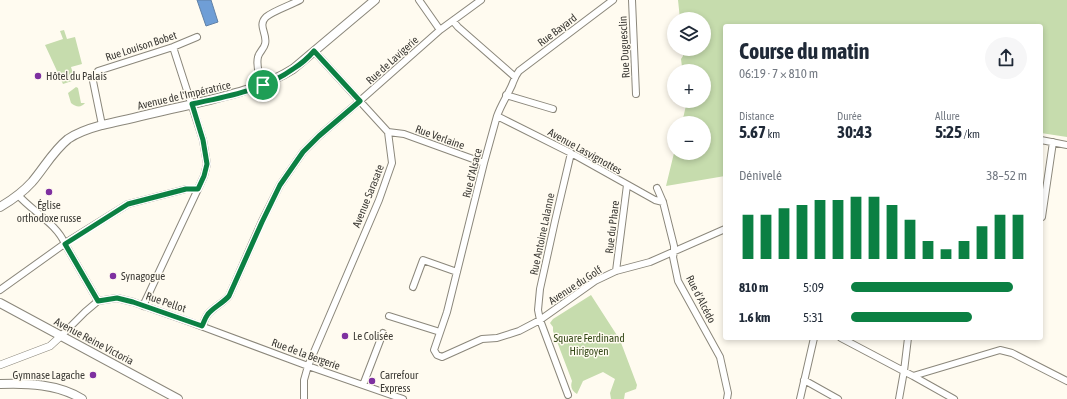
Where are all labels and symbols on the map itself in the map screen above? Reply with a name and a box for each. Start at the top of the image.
street label: Rue Bayard [535,11,579,49]
street label: Rue Duguesclin [616,15,632,79]
street label: Rue Louison Bobet [104,29,178,63]
street label: Rue de Lavigerie [364,34,420,86]
pin [246,68,280,102]
place label: Hôtel du Palais [46,70,107,82]
marker: Hôtel du Palais [33,71,43,81]
street label: Avenue de l'Impératrice [136,78,232,112]
street label: Rue Verlaine [414,123,466,151]
street label: Avenue Lasvignottes [546,126,624,176]
street label: Rue d'Alsace [460,147,484,199]
street label: Avenue Sarasate [350,163,386,229]
marker: Église orthodoxe russe [44,187,54,197]
street label: Rue Antoine Lalanne [527,192,557,276]
place label: Église orthodoxe russe [17,199,81,224]
street label: Rue du Phare [603,200,621,254]
street label: Avenue du Golf [546,263,604,307]
place label: Synagogue [121,270,165,282]
marker: Synagogue [108,271,118,281]
street label: Rue d'Alcédo [684,273,718,325]
street label: Rue Pellot [144,290,188,314]
street label: Avenue Reine Victoria [52,315,136,367]
place label: Le Colisée [353,330,393,342]
marker: Le Colisée [340,331,350,341]
park label: Square Ferdinand Hirigoyen [553,332,625,357]
street label: Rue de la Bergerie [270,336,342,372]
place label: Gymnase Lagache [12,369,85,381]
place label: Carrefour Express [380,369,419,394]
marker: Gymnase Lagache [88,370,98,380]
marker: Carrefour Express [367,376,377,386]

